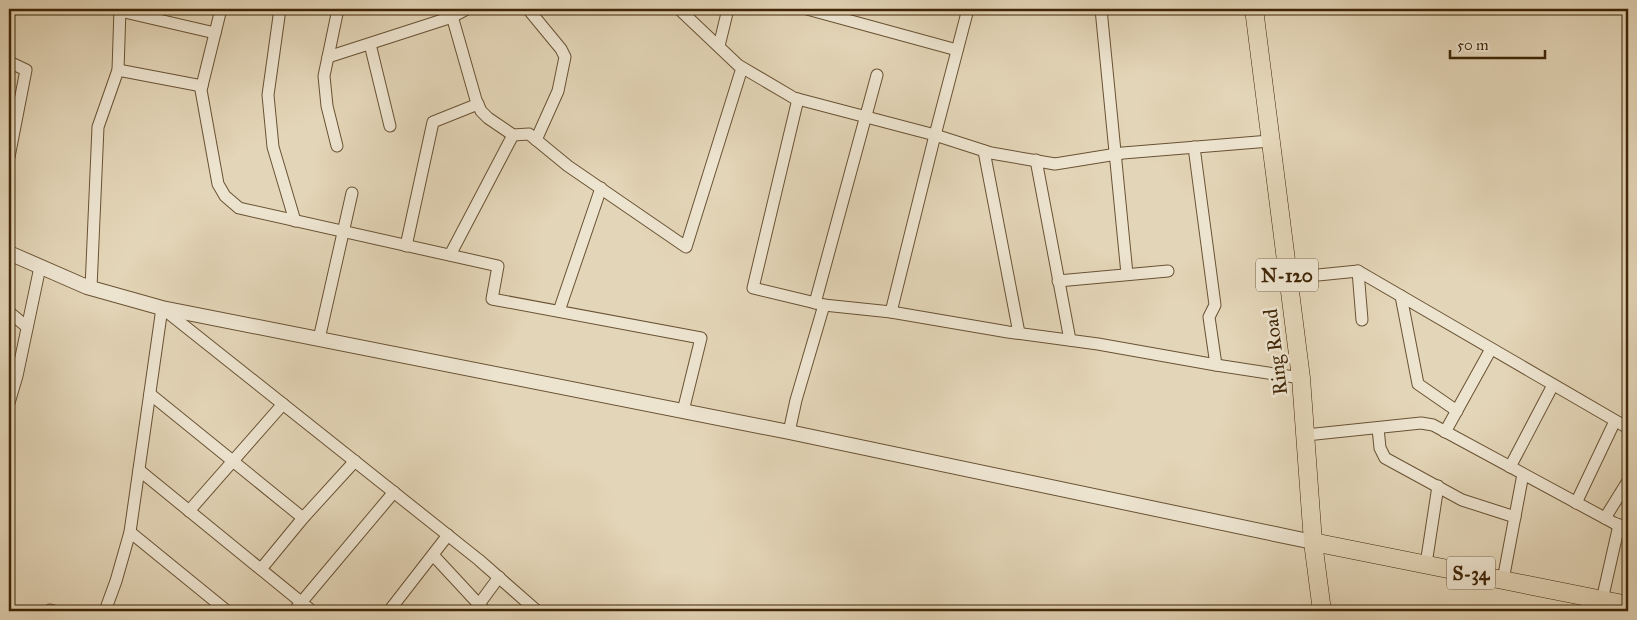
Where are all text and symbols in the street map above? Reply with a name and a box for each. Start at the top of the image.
scale bar [1450,28,1544,60]
text: 50 m [1457,36,1489,54]
road number: N-120 [1256,258,1318,292]
street label: Ring Road [1258,307,1293,396]
road number: S-34 [1447,556,1495,590]

